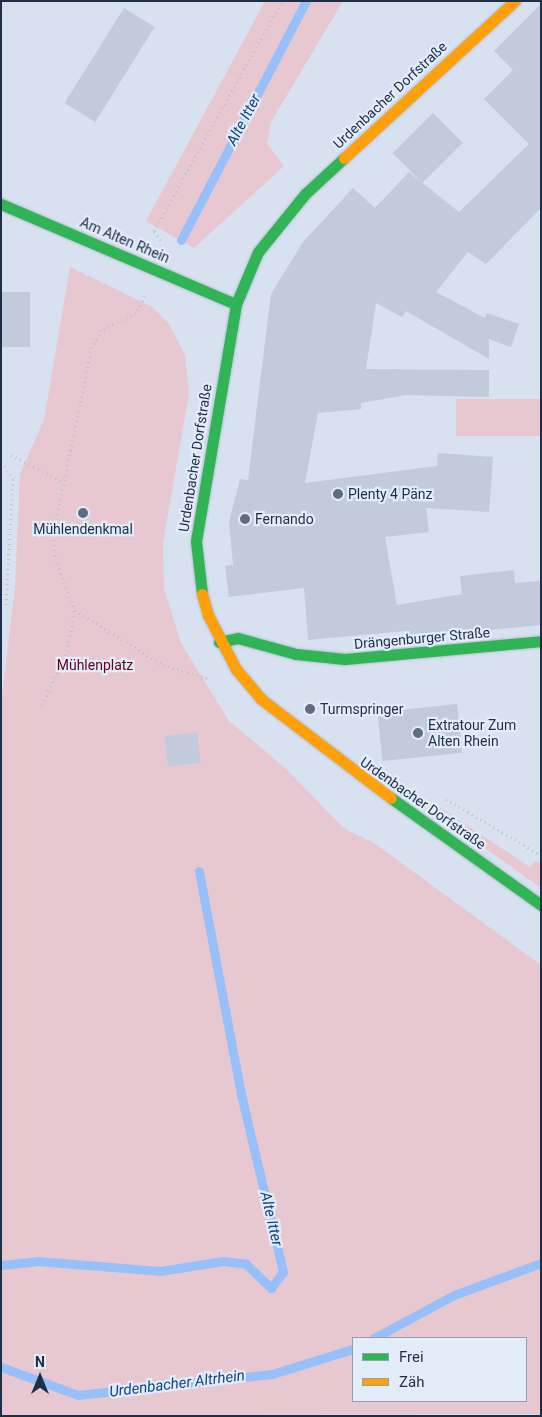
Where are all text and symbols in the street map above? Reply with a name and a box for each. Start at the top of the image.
street label: Urdenbacher Dorfstraße [330,38,450,152]
water label: Alte Itter [223,91,265,149]
street label: Am Alten Rhein [78,214,172,266]
street label: Urdenbacher Dorfstraße [175,383,215,533]
place label: Plenty 4 Pänz [348,486,432,502]
marker: Plenty 4 Pänz [332,488,344,500]
marker: Mühlendenkmal [77,507,89,519]
place label: Fernando [255,511,314,527]
marker: Fernando [239,513,251,525]
place label: Mühlendenkmal [33,521,133,537]
street label: Drängenburger Straße [353,624,491,652]
park label: Mühlenplatz [57,657,133,673]
place label: Turmspringer [320,701,403,717]
marker: Turmspringer [304,703,316,715]
place label: Extratour Zum Alten Rhein [428,717,516,750]
marker: Extratour Zum Alten Rhein [412,727,424,739]
street label: Urdenbacher Dorfstraße [357,753,489,853]
water label: Alte Itter [256,1190,286,1248]
legend [352,1337,527,1402]
text: Frei [399,1348,424,1366]
north arrow [15,1352,65,1402]
text: N [35,1354,45,1370]
water label: Urdenbacher Altrhein [108,1367,246,1401]
text: Zäh [399,1373,424,1391]

